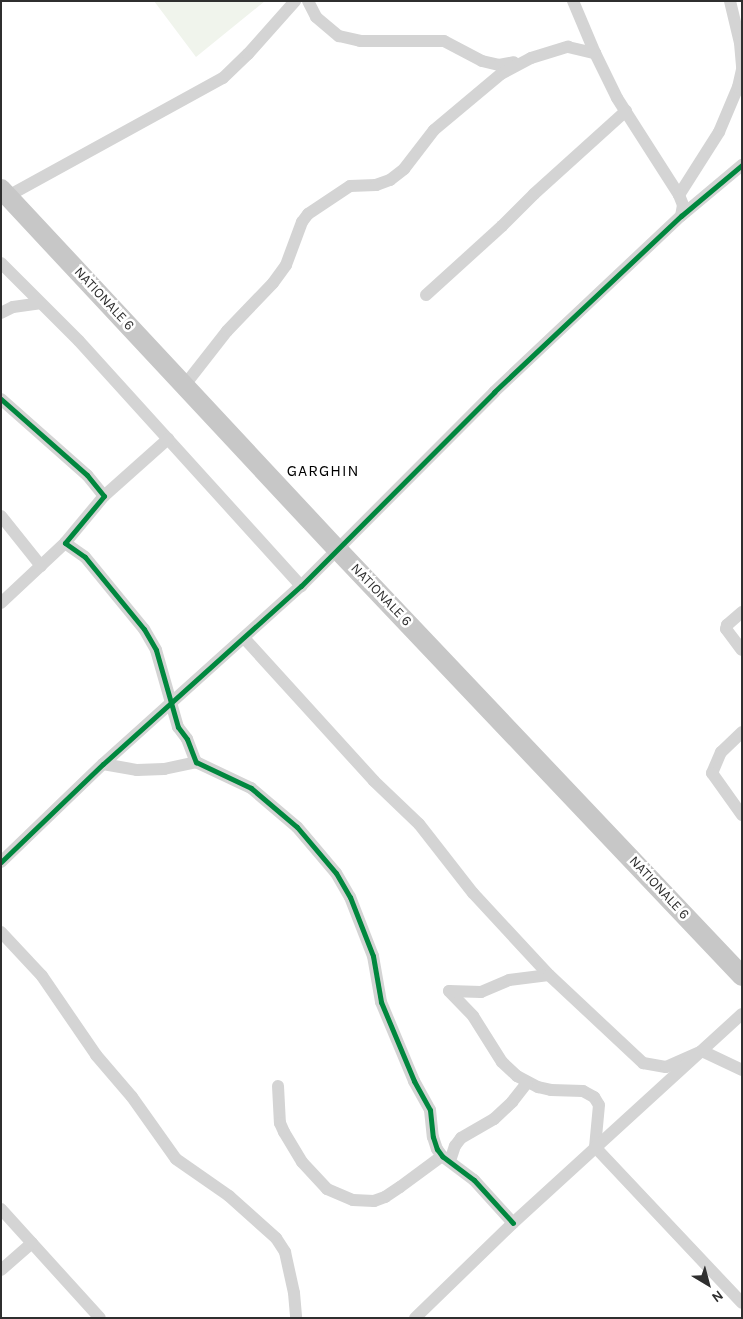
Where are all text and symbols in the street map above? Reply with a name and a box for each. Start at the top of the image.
street label: NATIONALE 6 [70,264,138,334]
district label: GARGHIN [286,461,360,481]
street label: NATIONALE 6 [347,560,415,630]
street label: NATIONALE 6 [625,853,693,923]
north arrow [683,1259,733,1309]
text: N [708,1287,726,1306]

